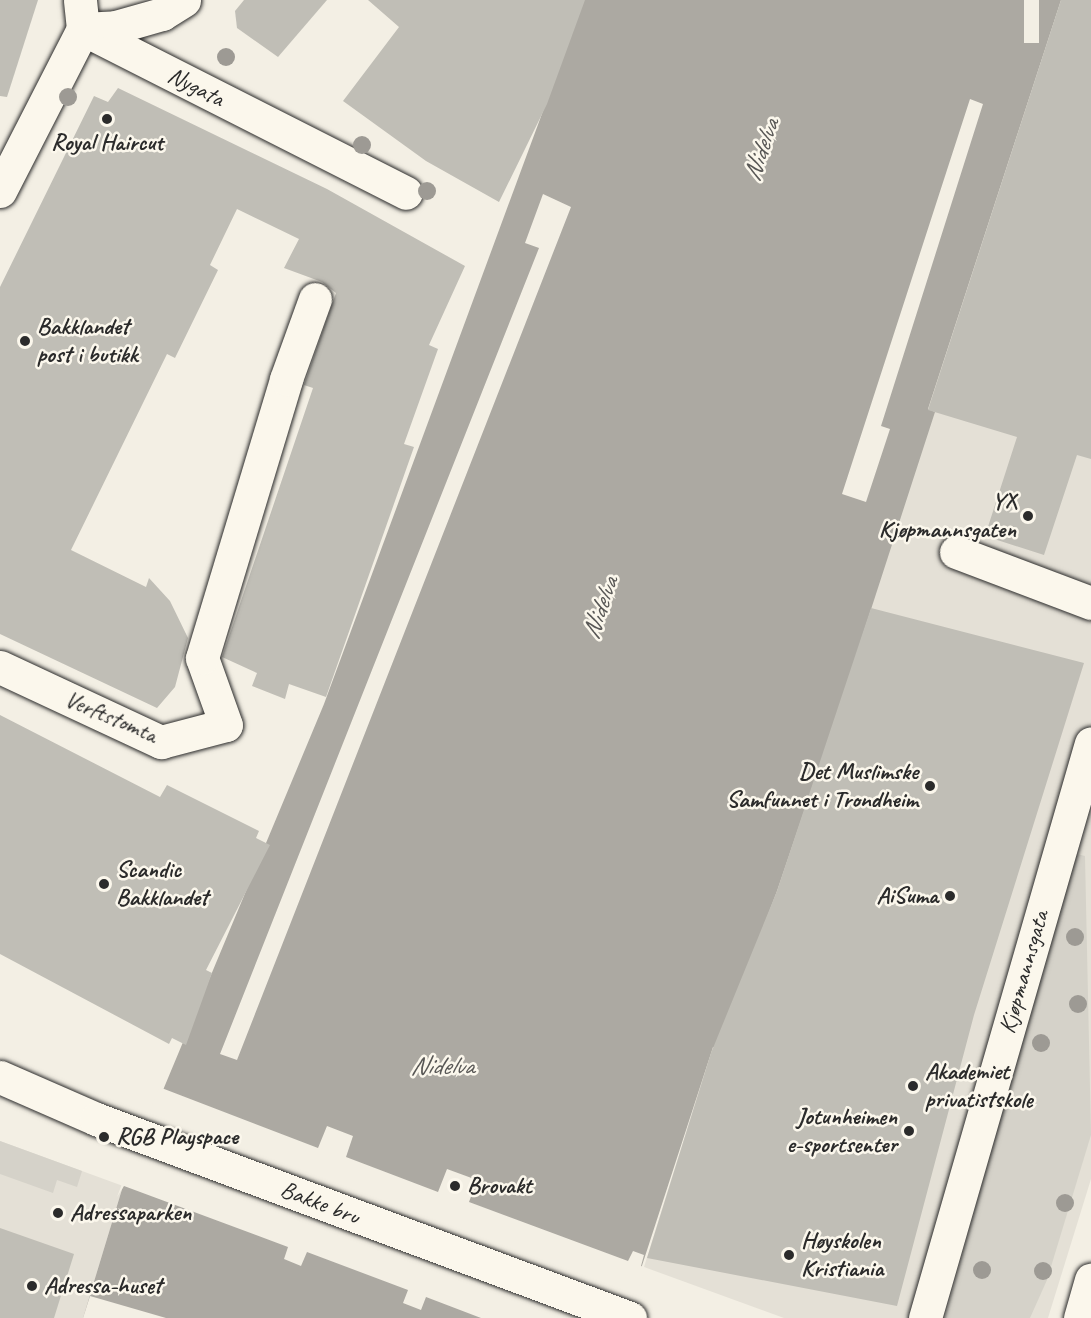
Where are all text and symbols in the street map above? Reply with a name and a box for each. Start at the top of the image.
street label: Nygata [163,61,229,113]
marker: Royal Haircut [100,112,114,126]
water label: Nidelva [736,115,786,185]
place label: Royal Haircut [51,129,163,157]
place label: Bakklandet post i butikk [37,313,137,369]
marker: Bakklandet post i butikk [18,334,32,348]
place label: YX Kjøpmannsgaten [879,488,1016,544]
marker: YX Kjøpmannsgaten [1021,509,1035,523]
water label: Nidelva [575,573,625,643]
street label: Verftstomta [61,685,161,749]
place label: Det Muslimske Samfunnet i Trondheim [726,758,918,814]
marker: Det Muslimske Samfunnet i Trondheim [923,779,937,793]
place label: Scandic Bakklandet [116,856,208,912]
marker: Scandic Bakklandet [97,877,111,891]
place label: AiSuma [877,882,938,910]
marker: AiSuma [943,889,957,903]
street label: Kjøpmannsgata [993,907,1055,1037]
water label: Nidelva [410,1050,474,1082]
place label: Akademiet privatistskole [925,1058,1033,1114]
marker: Akademiet privatistskole [906,1079,920,1093]
place label: Jotunheimen e-sportsenter [786,1103,897,1159]
place label: RGB Playspace [116,1123,238,1151]
marker: Jotunheimen e-sportsenter [902,1124,916,1138]
marker: RGB Playspace [97,1130,111,1144]
place label: Brovakt [467,1172,532,1200]
street label: Bakke bru [277,1175,363,1231]
marker: Brovakt [448,1179,462,1193]
place label: Adressaparken [70,1199,191,1227]
marker: Adressaparken [51,1206,65,1220]
place label: Høyskolen Kristiania [801,1227,883,1283]
marker: Høyskolen Kristiania [782,1248,796,1262]
place label: Adressa-huset [44,1272,162,1300]
marker: Adressa-huset [25,1279,39,1293]

